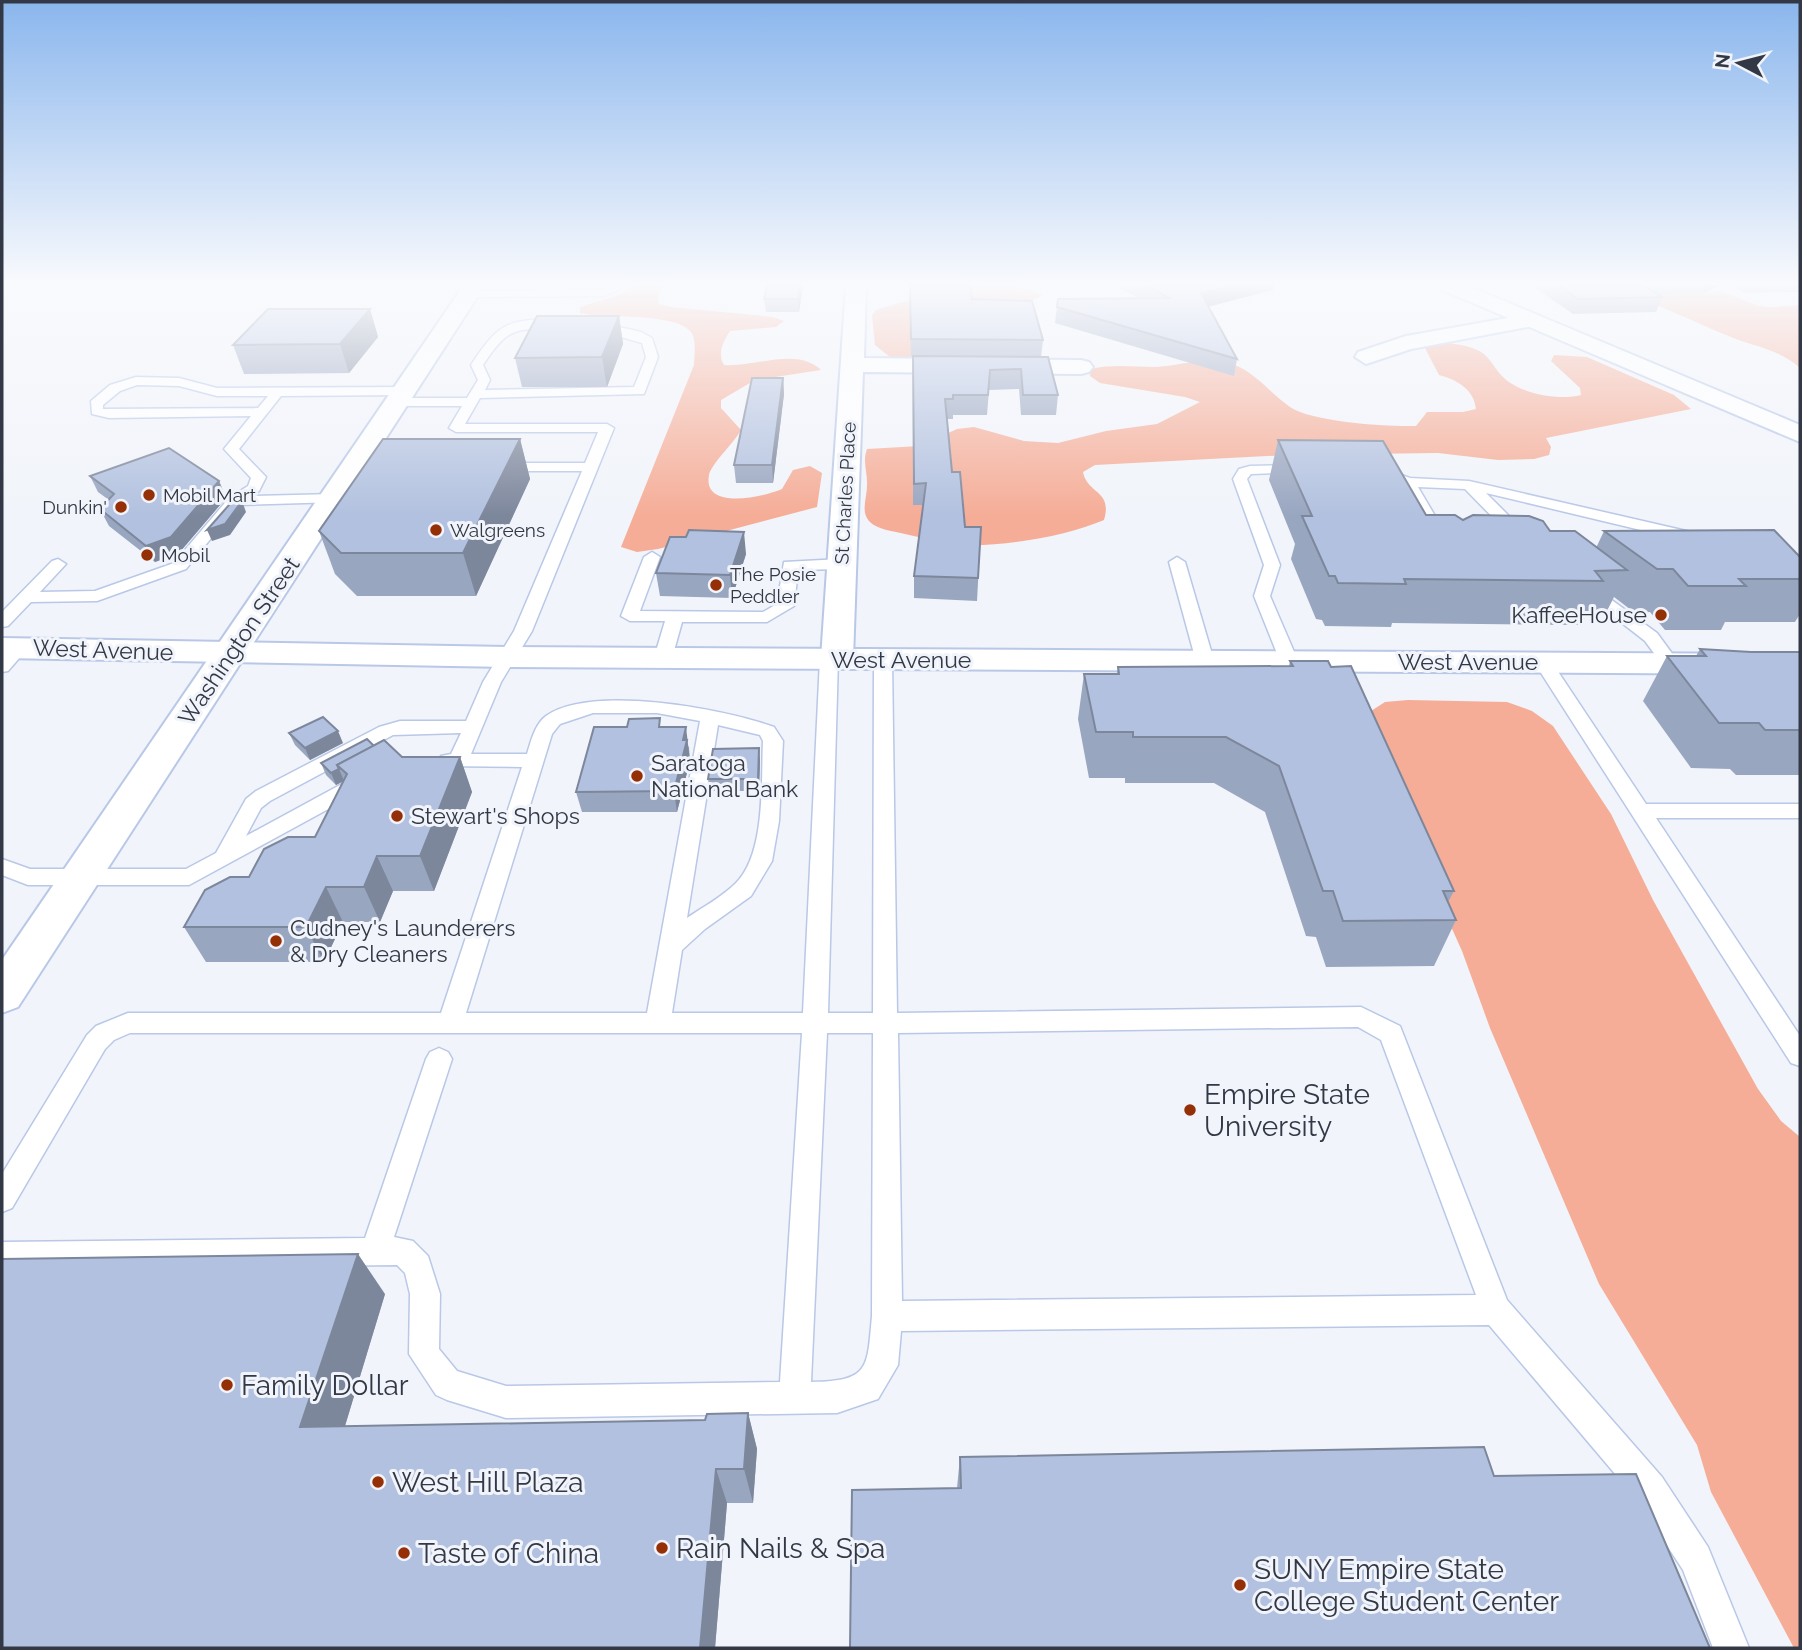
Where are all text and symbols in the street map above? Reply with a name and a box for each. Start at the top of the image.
north arrow [1704,28,1774,98]
text: N [1710,52,1734,69]
street label: St Charles Place [830,421,860,565]
place label: Mobil Mart [163,484,257,506]
marker: Mobil Mart [141,487,157,503]
place label: Dunkin' [42,496,107,518]
marker: Dunkin' [113,499,129,515]
place label: Walgreens [450,519,545,541]
marker: Walgreens [428,522,444,538]
place label: Mobil [161,544,211,566]
marker: Mobil [139,547,155,563]
street label: Washington Street [172,551,305,730]
place label: The Posie Peddler [730,563,816,607]
marker: The Posie Peddler [708,577,724,593]
place label: KaffeeHouse [1511,601,1647,628]
marker: KaffeeHouse [1653,607,1669,623]
street label: West Avenue [32,634,174,665]
street label: West Avenue [831,646,971,673]
street label: West Avenue [1398,648,1538,675]
place label: Saratoga National Bank [651,749,798,802]
marker: Saratoga National Bank [629,768,645,784]
place label: Stewart's Shops [411,802,580,829]
marker: Stewart's Shops [389,808,405,824]
place label: Cudney's Launderers & Dry Cleaners [290,914,515,967]
marker: Cudney's Launderers & Dry Cleaners [268,933,284,949]
place label: Empire State University [1204,1078,1370,1143]
marker: Empire State University [1182,1102,1198,1118]
place label: Family Dollar [241,1369,409,1402]
marker: Family Dollar [219,1377,235,1393]
place label: West Hill Plaza [392,1466,584,1499]
marker: West Hill Plaza [370,1474,386,1490]
place label: Rain Nails & Spa [676,1532,885,1565]
place label: Taste of China [418,1537,599,1570]
marker: Rain Nails & Spa [654,1540,670,1556]
marker: Taste of China [396,1545,412,1561]
place label: SUNY Empire State College Student Center [1254,1553,1559,1618]
marker: SUNY Empire State College Student Center [1232,1577,1248,1593]

